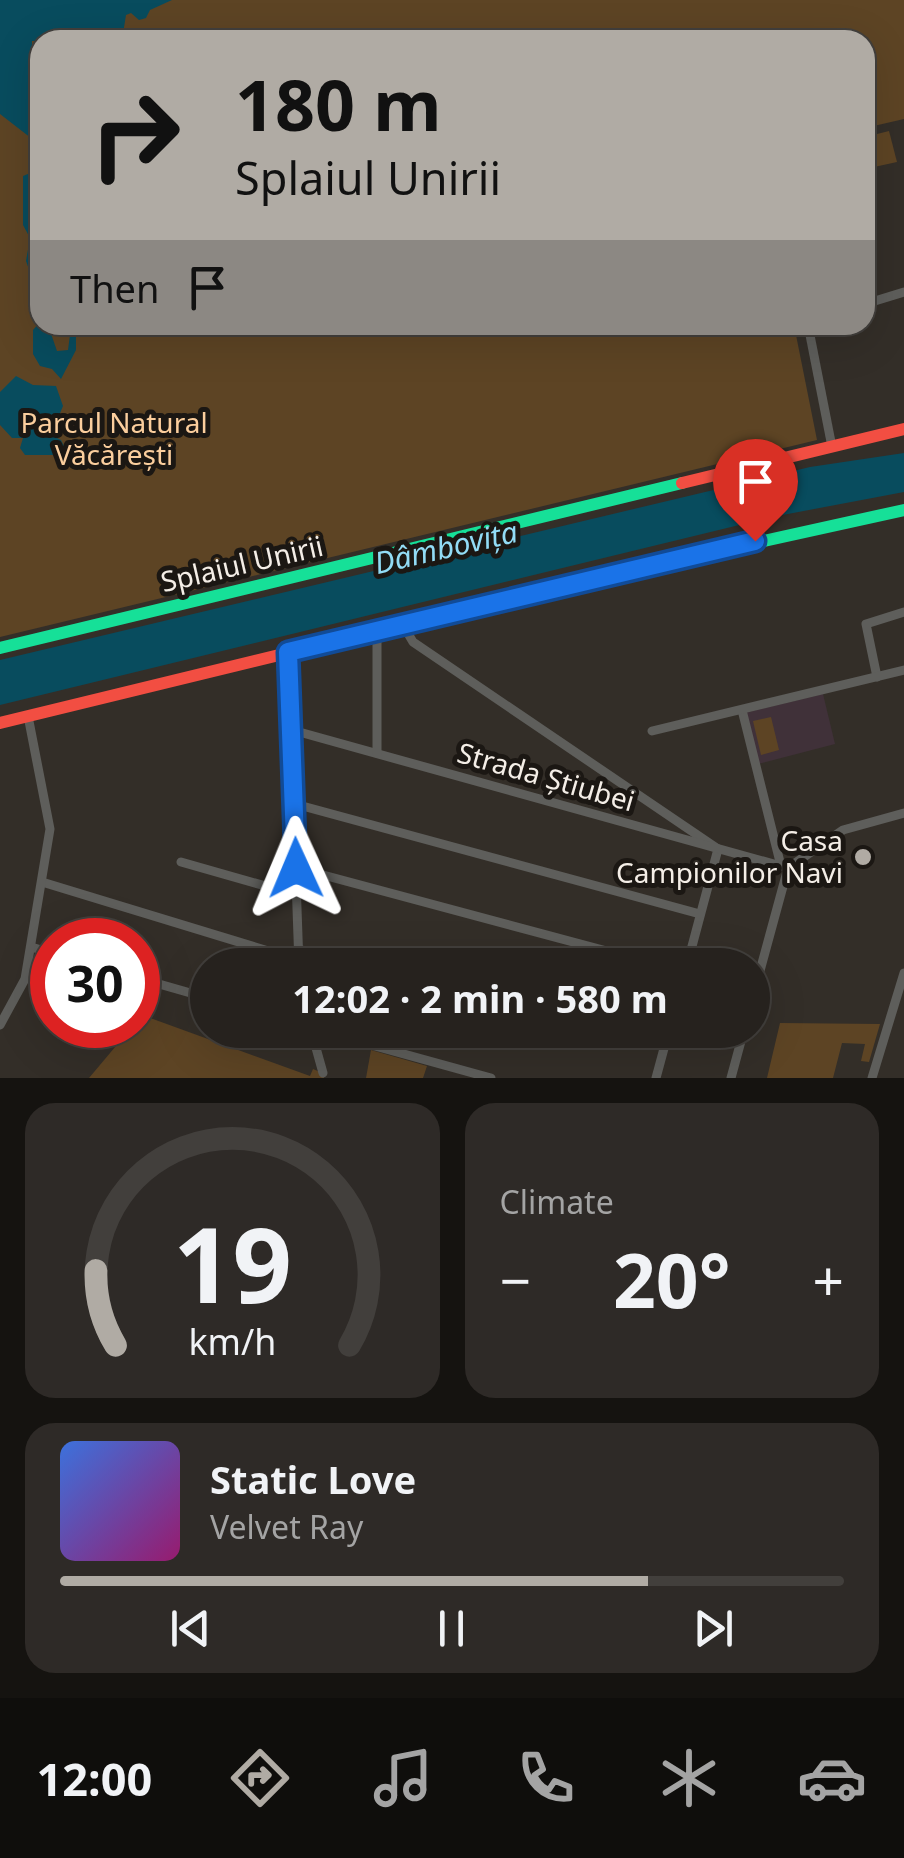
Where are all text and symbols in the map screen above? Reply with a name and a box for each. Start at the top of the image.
text: 180 m [235,56,442,152]
icon: right [70,70,200,200]
text: Splaiul Unirii [235,147,501,208]
icon: arrive [180,260,235,315]
text: Then [70,262,160,314]
park label: Parcul Natural Văcărești [20,403,208,473]
pin [713,439,798,542]
icon: arrive [728,454,783,509]
water label: Dâmbovița [370,510,521,583]
street label: Splaiul Unirii [157,526,327,600]
street label: Strada Știubei [453,733,639,819]
position arrow [244,816,348,920]
place label: Casa Campionilor Navi [616,821,843,891]
marker: Casa Campionilor Navi [852,846,874,868]
speed limit sign: 30 [30,918,160,1048]
text: 12:02 · 2 min · 580 m [292,972,668,1024]
text: Climate [500,1180,614,1223]
text: 19 [173,1192,292,1333]
text: 20° [613,1228,731,1330]
text: − [500,1242,531,1317]
text: + [813,1242,844,1317]
text: km/h [188,1317,276,1365]
text: Static Love [210,1453,416,1505]
text: Velvet Ray [210,1505,363,1548]
icon: previous [163,1601,218,1656]
icon: pause [424,1601,479,1656]
icon: next [686,1601,741,1656]
icon: directions [225,1743,295,1813]
icon: music [368,1743,438,1813]
icon: phone [511,1743,581,1813]
icon: climate [654,1743,724,1813]
icon: car [797,1743,867,1813]
text: 12:00 [37,1748,152,1809]

